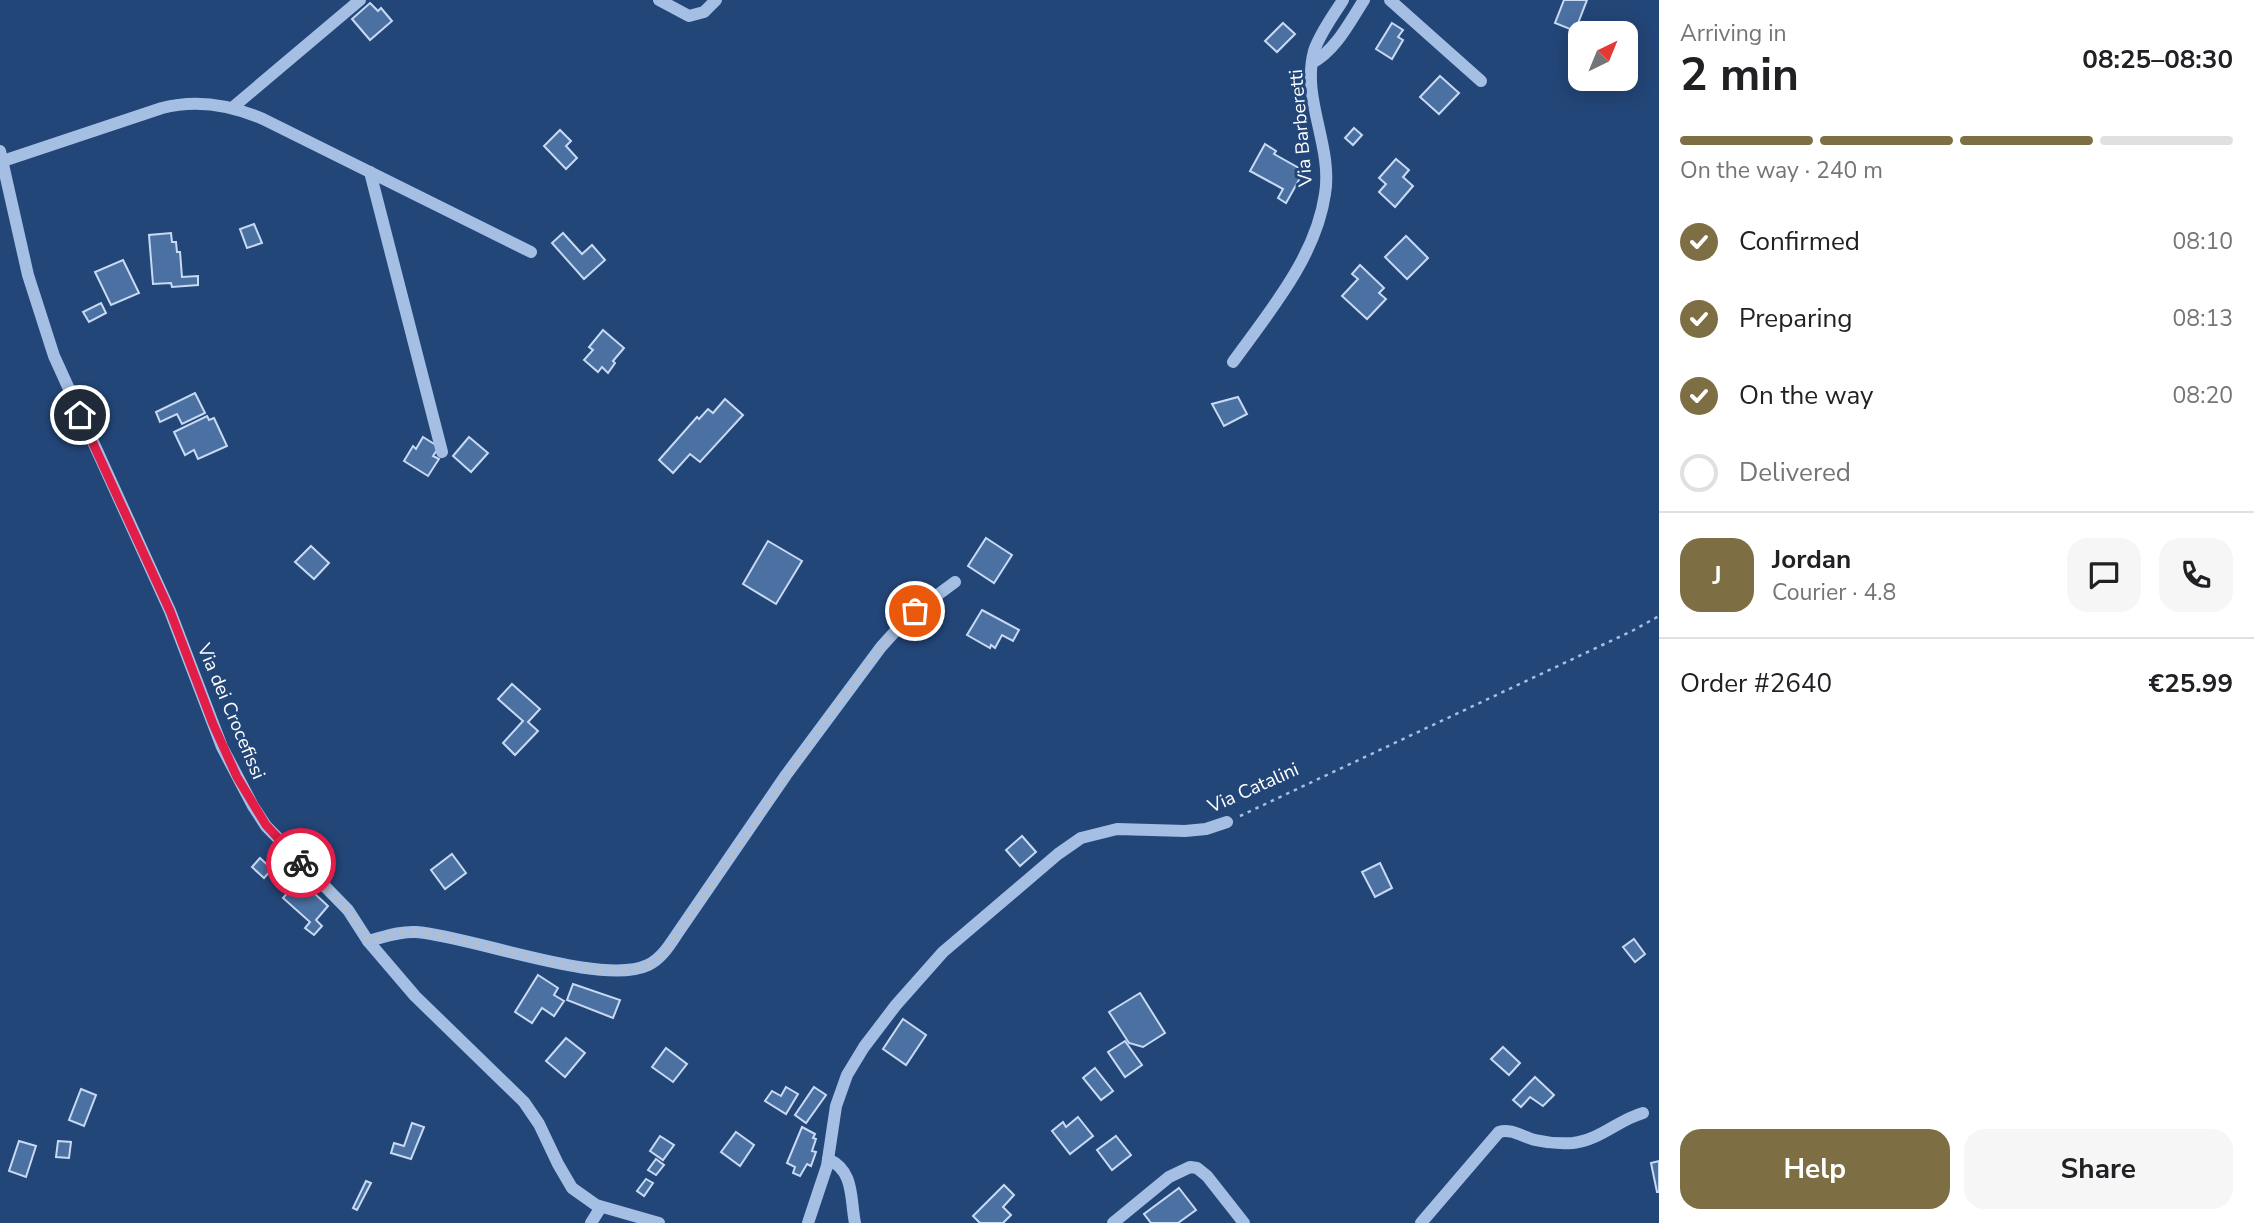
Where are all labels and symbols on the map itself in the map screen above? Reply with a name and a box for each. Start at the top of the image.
north arrow [1568,21,1638,91]
street label: Via Barberetti [1283,68,1319,189]
pin [50,385,110,445]
pin [885,581,945,641]
street label: Via dei Crocefissi [190,639,271,783]
street label: Via Catalini [1203,756,1303,820]
courier [266,828,336,898]

